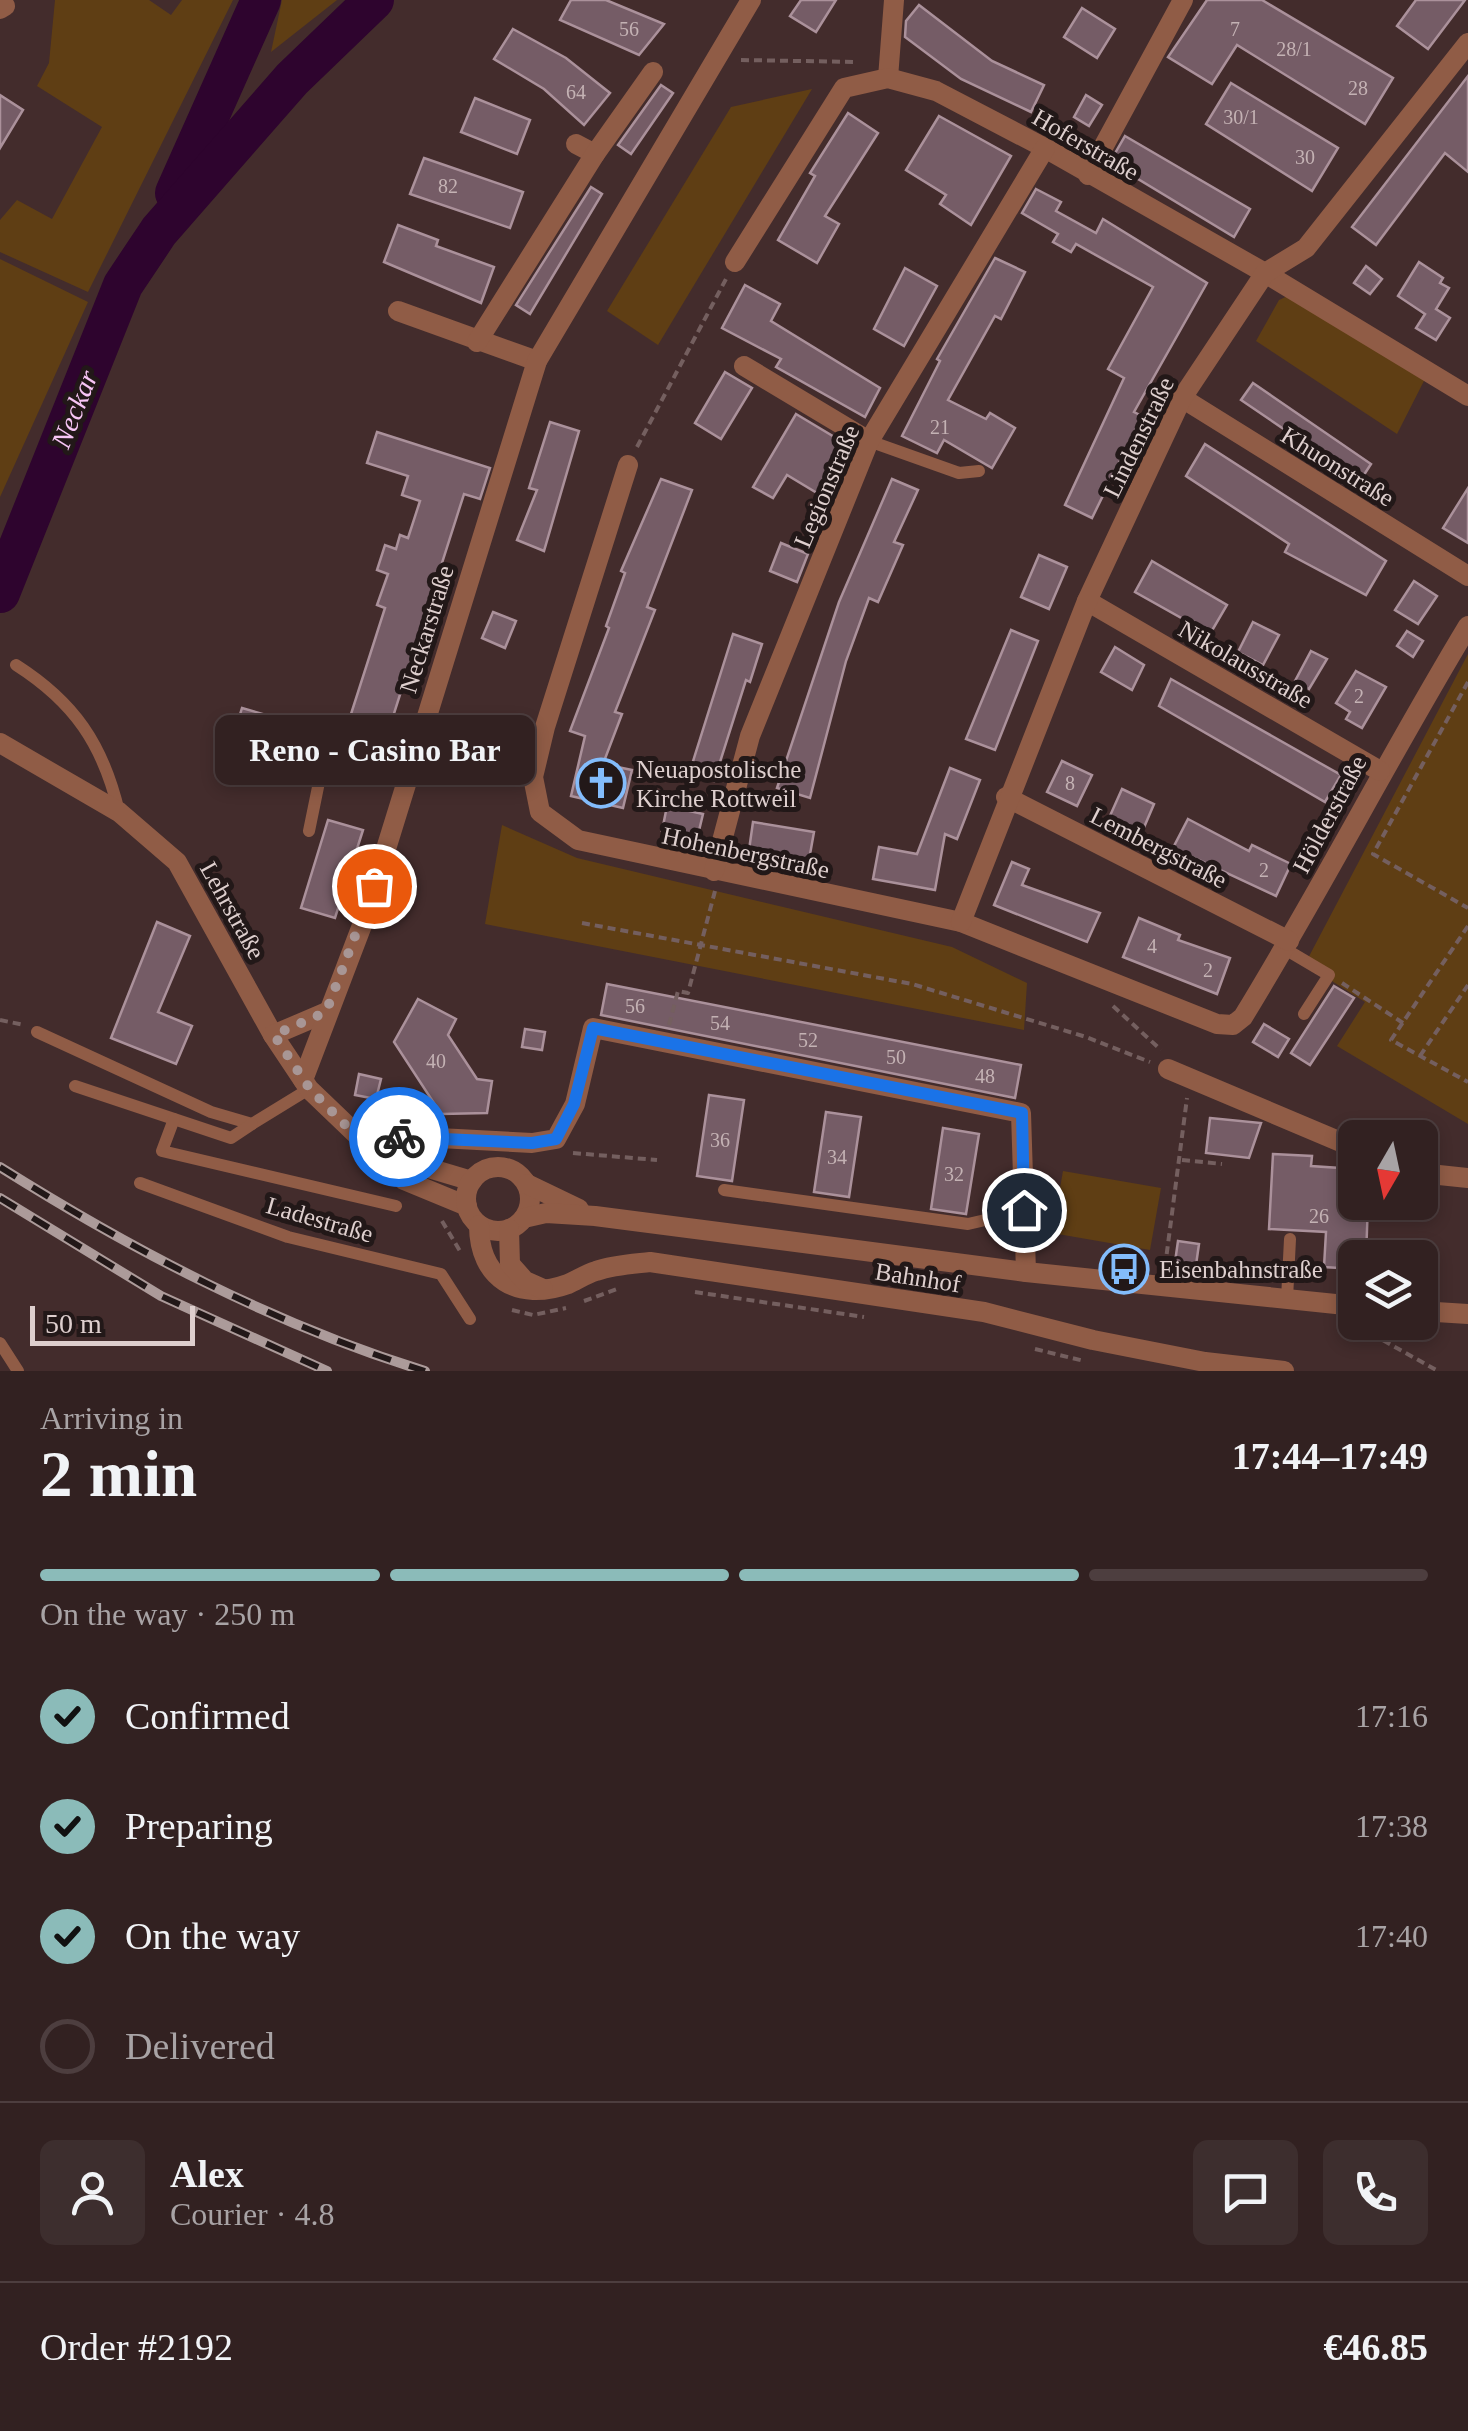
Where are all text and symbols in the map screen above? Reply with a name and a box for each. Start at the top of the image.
house number: 56 [619,18,639,40]
house number: 7 [1230,18,1240,40]
house number: 28/1 [1276,38,1312,60]
house number: 28 [1348,77,1368,99]
house number: 64 [566,81,586,103]
street label: Hoferstraße [1028,103,1144,186]
house number: 30/1 [1223,106,1259,128]
house number: 30 [1295,146,1315,168]
house number: 82 [438,175,458,197]
water label: Neckar [45,366,104,453]
street label: Lindenstraße [1098,373,1179,502]
house number: 21 [930,416,950,438]
street label: Legionstraße [789,421,864,552]
street label: Khuonstraße [1276,421,1399,512]
street label: Neckarstraße [394,562,459,696]
street label: Nikolausstraße [1174,615,1317,714]
house number: 2 [1354,685,1364,707]
callout: Reno - Casino Bar [214,716,534,786]
text: Reno - Casino Bar [249,732,501,768]
street label: Hölderstraße [1287,751,1372,878]
place label: Neuapostolische Kirche Rottweil [636,756,801,812]
church icon: Neuapostolische Kirche Rottweil [575,757,627,809]
house number: 8 [1065,772,1075,794]
street label: Lembergstraße [1086,801,1231,893]
street label: Hohenbergstraße [660,822,832,883]
pin [332,844,417,929]
street label: Lehrstraße [195,857,270,964]
icon: bag [347,859,402,914]
house number: 2 [1259,859,1269,881]
house number: 4 [1147,935,1157,957]
house number: 2 [1203,959,1213,981]
house number: 56 [625,995,645,1017]
house number: 54 [710,1012,730,1034]
house number: 52 [798,1029,818,1051]
house number: 50 [886,1046,906,1068]
house number: 40 [426,1050,446,1072]
house number: 48 [975,1065,995,1087]
courier [349,1087,449,1187]
icon: bike [372,1110,427,1165]
north arrow [1338,1120,1438,1220]
map controls [1338,1120,1438,1340]
house number: 36 [710,1129,730,1151]
house number: 34 [827,1146,847,1168]
house number: 32 [944,1163,964,1185]
pin [982,1168,1067,1253]
icon: home [997,1183,1052,1238]
street label: Ladestraße [263,1191,376,1248]
house number: 26 [1309,1205,1329,1227]
button: layers [1338,1240,1438,1340]
bus stop icon: Eisenbahnstraße [1098,1243,1150,1295]
place label: Eisenbahnstraße [1159,1256,1323,1283]
street label: Bahnhof [873,1257,963,1298]
scale bar [30,1301,195,1346]
text: 50 m [45,1308,102,1339]
text: Arriving in [40,1400,183,1436]
text: 17:44–17:49 [1232,1435,1428,1477]
text: 2 min [40,1438,197,1510]
text: On the way · 250 m [40,1596,295,1632]
icon: check [40,1689,95,1744]
text: Confirmed [125,1695,290,1737]
text: 17:16 [1355,1698,1428,1734]
icon: check [40,1799,95,1854]
text: Preparing [125,1805,273,1847]
text: 17:38 [1355,1808,1428,1844]
icon: check [40,1909,95,1964]
text: On the way [125,1915,300,1957]
text: 17:40 [1355,1918,1428,1954]
text: Delivered [125,2025,275,2067]
button: person [40,2140,145,2245]
button: chat [1193,2140,1298,2245]
button: phone [1323,2140,1428,2245]
text: Alex [170,2153,244,2195]
text: Courier · 4.8 [170,2196,334,2232]
text: Order #2192 [40,2326,233,2368]
text: €46.85 [1324,2326,1428,2368]

